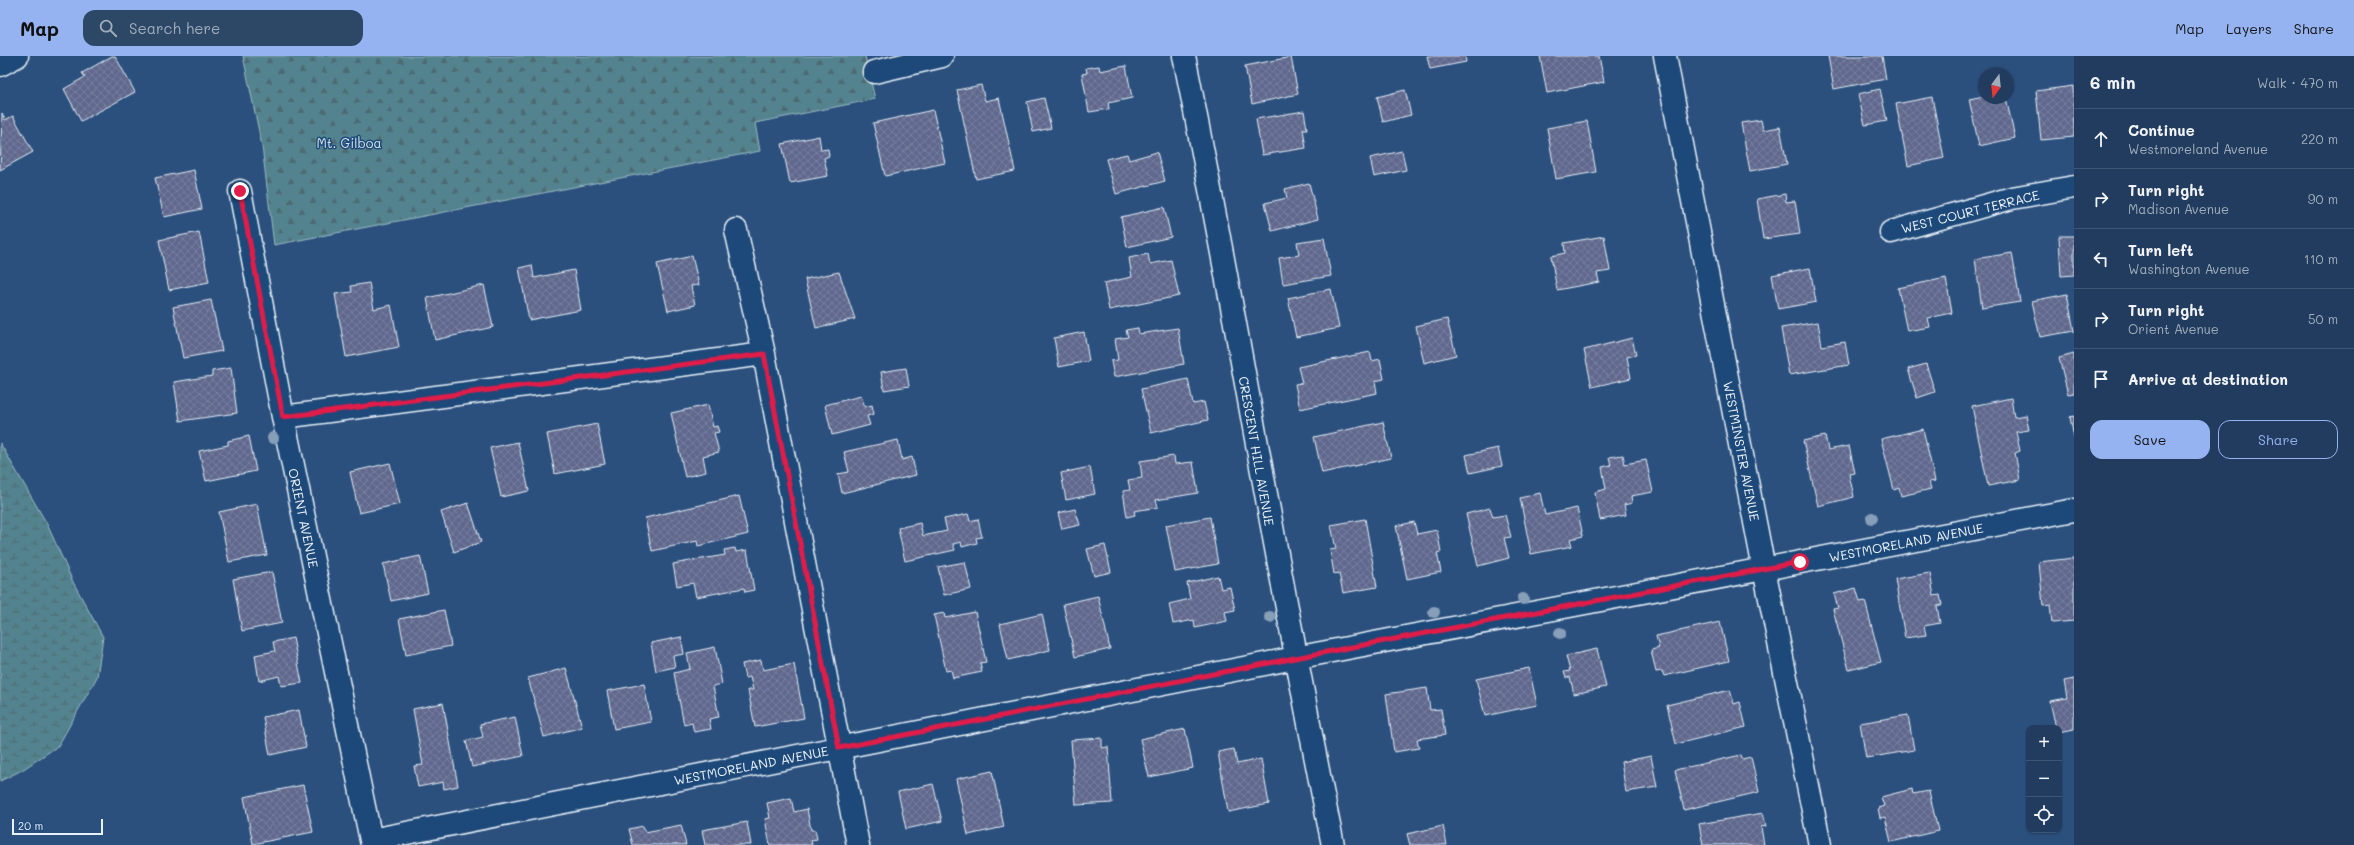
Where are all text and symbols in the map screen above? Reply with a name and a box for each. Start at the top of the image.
search box [83,10,363,46]
text: Map [20,16,59,41]
icon: search [97,17,119,39]
text: Search here [129,18,220,38]
text: Map [2175,19,2204,38]
text: Layers [2226,19,2272,38]
text: Share [2294,19,2334,38]
north arrow [1978,68,2014,104]
text: 6 min [2090,71,2135,93]
text: Walk · 470 m [2257,74,2338,91]
text: Continue [2128,120,2195,140]
icon: ahead [2090,128,2112,150]
text: 220 m [2301,130,2338,147]
park label: Mt. Gilboa [316,134,382,151]
text: Westmoreland Avenue [2128,140,2268,157]
text: Turn right [2128,180,2205,200]
route end [231,182,249,200]
street label: WEST COURT TERRACE [1899,186,2041,236]
icon: right [2090,188,2112,210]
text: 90 m [2308,190,2338,207]
text: Madison Avenue [2128,200,2229,217]
text: Turn left [2128,240,2193,260]
icon: left [2090,248,2112,270]
text: 110 m [2304,250,2338,267]
text: Washington Avenue [2128,260,2250,277]
text: Turn right [2128,300,2205,320]
icon: right [2090,308,2112,330]
text: 50 m [2308,310,2338,327]
text: Orient Avenue [2128,320,2219,337]
icon: arrive [2090,368,2112,390]
text: Arrive at destination [2128,369,2288,389]
street label: CRESCENT HILL AVENUE [1235,375,1279,527]
street label: WESTMINSTER AVENUE [1720,380,1764,522]
button: Save [2090,420,2210,459]
button: Share [2218,420,2338,459]
street label: ORIENT AVENUE [285,467,323,569]
street label: WESTMORELAND AVENUE [1827,519,1985,565]
route start [1791,553,1809,571]
map controls [2026,725,2062,833]
button: + [2026,725,2062,761]
street label: WESTMORELAND AVENUE [672,742,830,788]
button: − [2026,761,2062,797]
button: locate [2026,797,2062,833]
scale bar [12,817,103,836]
text: 20 m [18,818,43,833]

